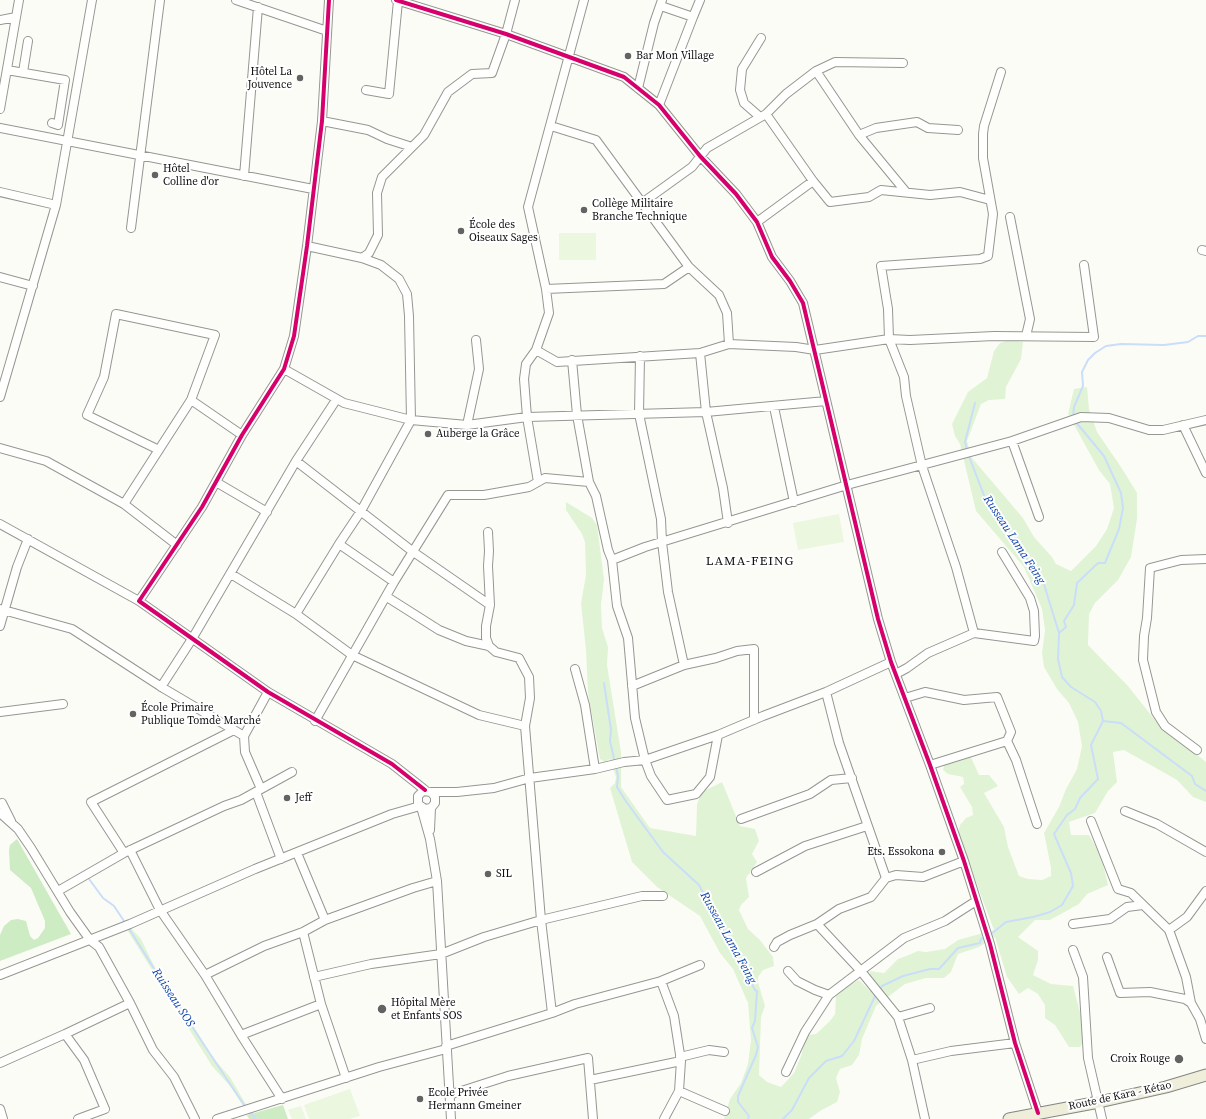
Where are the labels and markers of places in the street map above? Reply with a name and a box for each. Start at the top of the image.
place label: Bar Mon Village [636,49,714,63]
marker: Bar Mon Village [623,51,633,61]
place label: Hôtel La Jouvence [247,65,292,91]
marker: Hôtel La Jouvence [295,73,305,83]
place label: Hôtel Colline d'or [163,162,219,188]
marker: Hôtel Colline d'or [150,170,160,180]
place label: Collège Militaire Branche Technique [592,197,687,223]
marker: Collège Militaire Branche Technique [579,205,589,215]
place label: École des Oiseaux Sages [469,218,538,244]
marker: École des Oiseaux Sages [456,226,466,236]
place label: Auberge la Grâce [436,427,520,441]
marker: Auberge la Grâce [423,429,433,439]
place label: École Primaire Publique Tomdè Marché [141,701,261,727]
marker: École Primaire Publique Tomdè Marché [128,709,138,719]
place label: Jeff [295,791,312,805]
marker: Jeff [282,793,292,803]
place label: Ets. Essokona [867,845,934,859]
marker: Ets. Essokona [937,847,947,857]
place label: SIL [496,867,512,881]
marker: SIL [483,869,493,879]
place label: Hôpital Mère et Enfants SOS [391,996,462,1022]
marker: Hôpital Mère et Enfants SOS [376,1003,388,1015]
place label: Croix Rouge [1110,1052,1170,1066]
marker: Croix Rouge [1173,1053,1185,1065]
place label: Ecole Privée Hermann Gmeiner [428,1086,521,1112]
marker: Ecole Privée Hermann Gmeiner [415,1094,425,1104]

